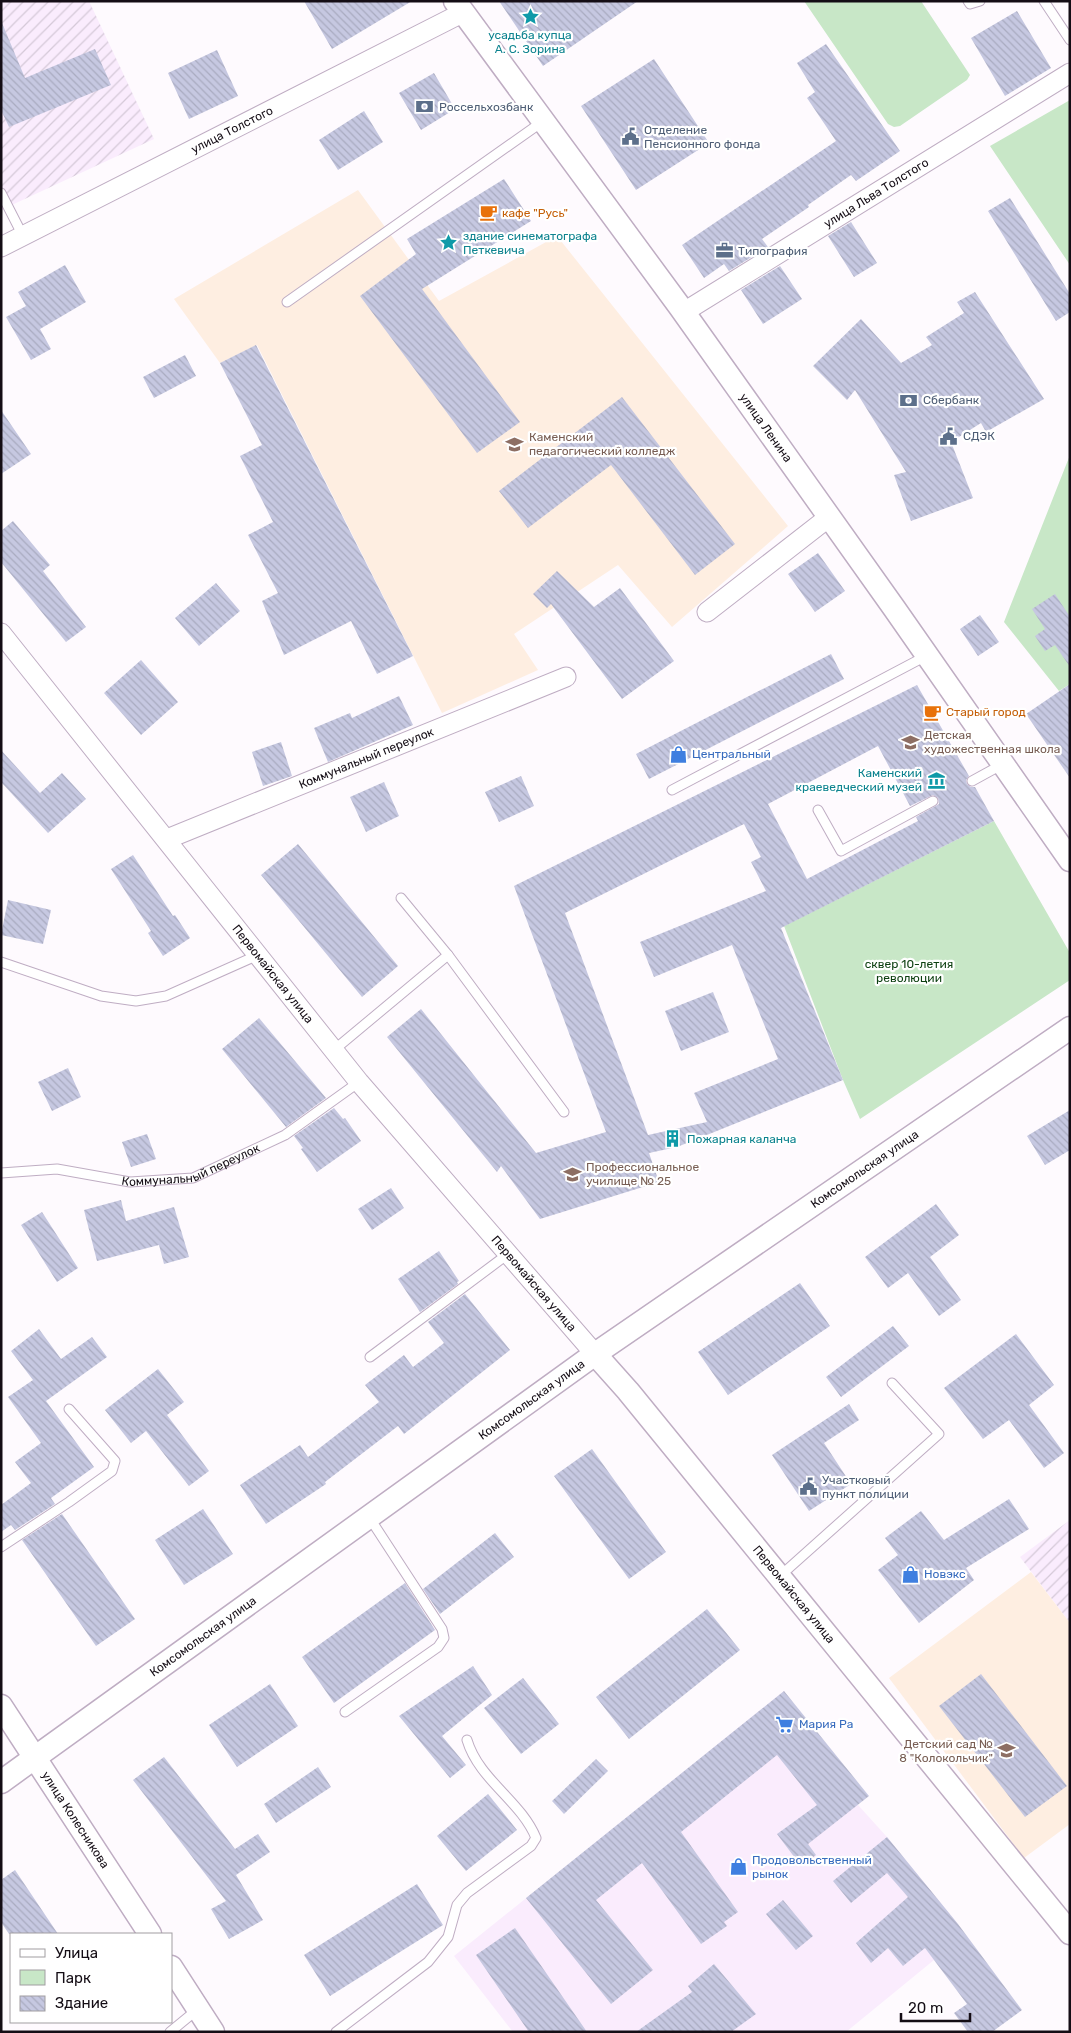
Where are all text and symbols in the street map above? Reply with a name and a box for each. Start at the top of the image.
place icon: усадьба купца А. С. Зорина [520,6,540,26]
place label: усадьба купца А. С. Зорина [488,28,572,56]
bank icon: Россельхозбанк [415,97,435,117]
place label: Россельхозбанк [439,100,534,114]
street label: улица Толстого [189,103,275,156]
place label: Отделение Пенсионного фонда [644,123,760,151]
public building icon: Отделение Пенсионного фонда [620,127,640,147]
street label: улица Льва Толстого [821,155,931,231]
cafe icon: кафе "Русь" [478,203,498,223]
place label: кафе "Русь" [502,206,568,220]
place label: здание синематографа Петкевича [463,229,597,257]
place icon: здание синематографа Петкевича [439,233,459,253]
office icon: Типография [714,241,734,261]
place label: Типография [738,244,808,258]
bank icon: Сбербанк [899,390,919,410]
street label: улица Ленина [737,391,795,465]
place label: Сбербанк [923,393,980,407]
public building icon: СДЭК [939,426,959,446]
place label: СДЭК [963,429,995,443]
place label: Каменский педагогический колледж [529,430,676,458]
school or university icon: Каменский педагогический колледж [505,434,525,454]
cafe icon: Старый город [922,702,942,722]
place label: Старый город [946,705,1026,719]
street label: Коммунальный переулок [297,724,436,792]
place label: Детская художественная школа [924,728,1060,756]
school or university icon: Детская художественная школа [900,732,920,752]
shop icon: Центральный [668,744,688,764]
place label: Центральный [692,747,771,761]
place label: Каменский краеведческий музей [796,766,922,794]
museum icon: Каменский краеведческий музей [926,770,946,790]
street label: Первомайская улица [229,922,316,1026]
park label: сквер 10-летия революции [865,957,953,985]
street label: Комсомольская улица [808,1127,921,1211]
building icon: Пожарная каланча [663,1129,683,1149]
place label: Пожарная каланча [687,1132,796,1146]
street label: Коммунальный переулок [121,1141,262,1189]
place label: Профессиональное училище № 25 [586,1160,699,1188]
school or university icon: Профессиональное училище № 25 [562,1164,582,1184]
street label: Первомайская улица [489,1233,579,1334]
street label: Комсомольская улица [476,1357,587,1443]
place label: Участковый пункт полиции [822,1473,909,1501]
public building icon: Участковый пункт полиции [798,1477,818,1497]
street label: Первомайская улица [750,1543,838,1646]
shop icon: Новэкс [900,1564,920,1584]
place label: Новэкс [924,1567,966,1581]
street label: Комсомольская улица [147,1593,259,1679]
supermarket icon: Мария Ра [775,1714,795,1734]
place label: Мария Ра [799,1717,853,1731]
place label: Детский сад № 8 "Колокольчик" [899,1737,993,1765]
school or university icon: Детский сад № 8 "Колокольчик" [997,1741,1017,1761]
street label: улица Колесникова [39,1769,112,1871]
place label: Продовольственный рынок [752,1853,872,1881]
shop icon: Продовольственный рынок [728,1857,748,1877]
legend [10,1933,172,2023]
text: Улица [55,1944,98,1962]
text: Парк [55,1969,91,1987]
scale bar [901,1990,970,2022]
text: Здание [55,1994,108,2012]
text: 20 m [908,1999,943,2017]

